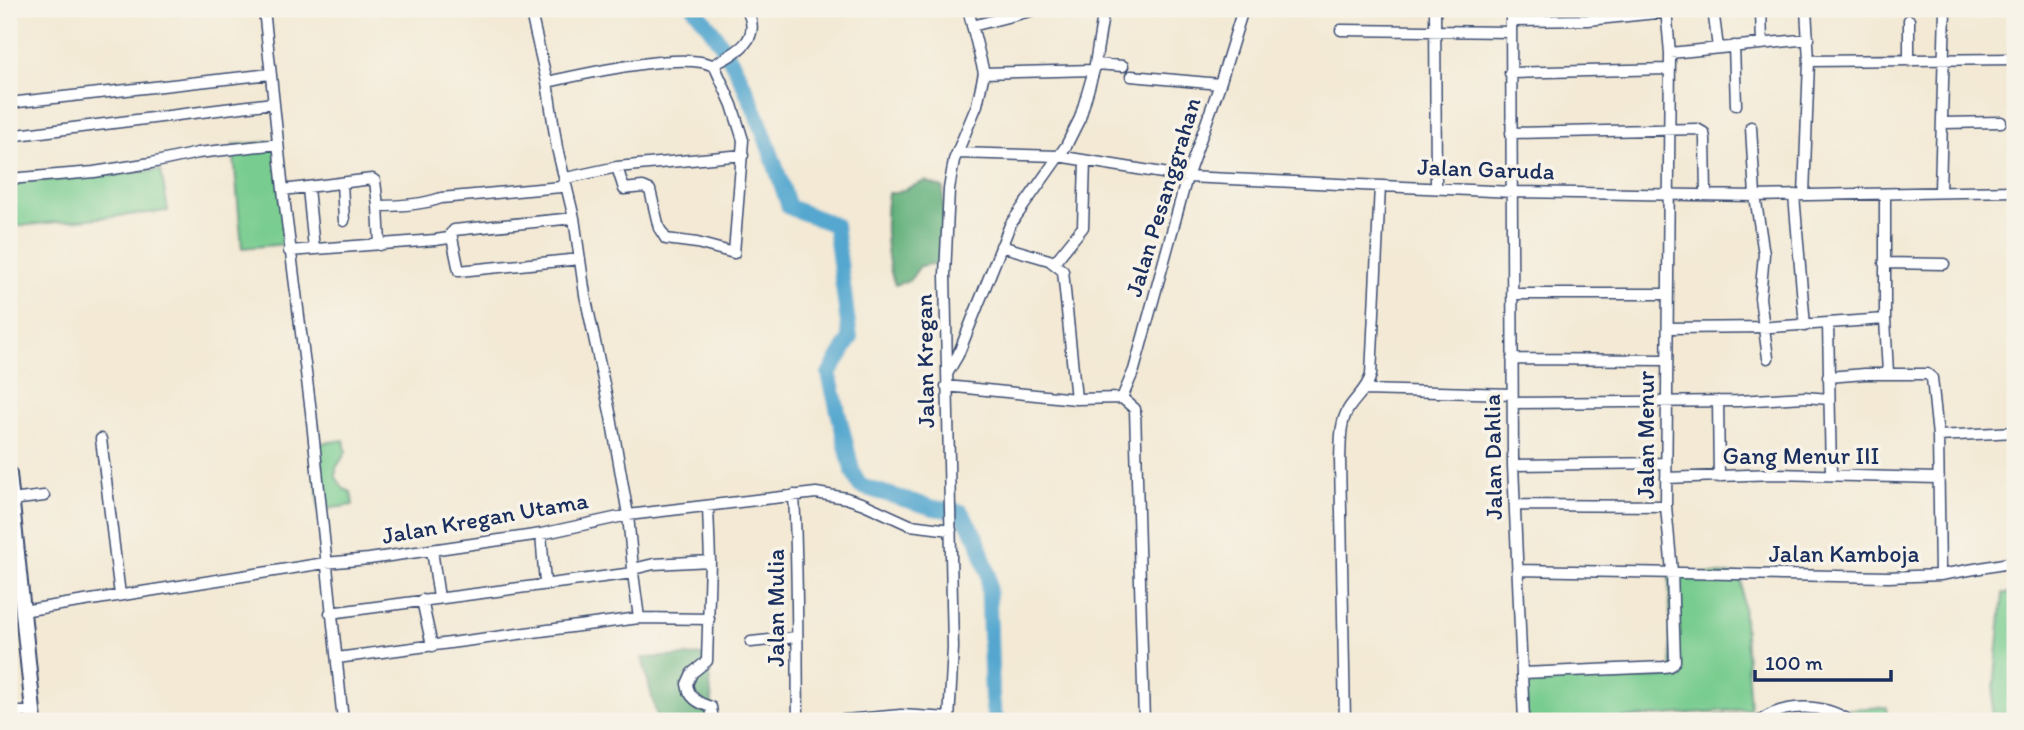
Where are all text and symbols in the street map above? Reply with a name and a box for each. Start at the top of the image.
street label: Jalan Pesanggrahan [1118,93,1207,300]
street label: Jalan Garuda [1417,152,1555,185]
street label: Jalan Kregan [909,293,940,428]
street label: Jalan Menur [1631,371,1660,499]
street label: Jalan Dahlia [1477,394,1508,520]
street label: Gang Menur III [1722,441,1880,470]
street label: Jalan Kregan Utama [379,485,591,550]
street label: Jalan Kamboja [1769,539,1920,568]
street label: Jalan Mulia [761,549,790,667]
scale bar [1755,639,1891,683]
text: 100 m [1765,650,1823,675]

